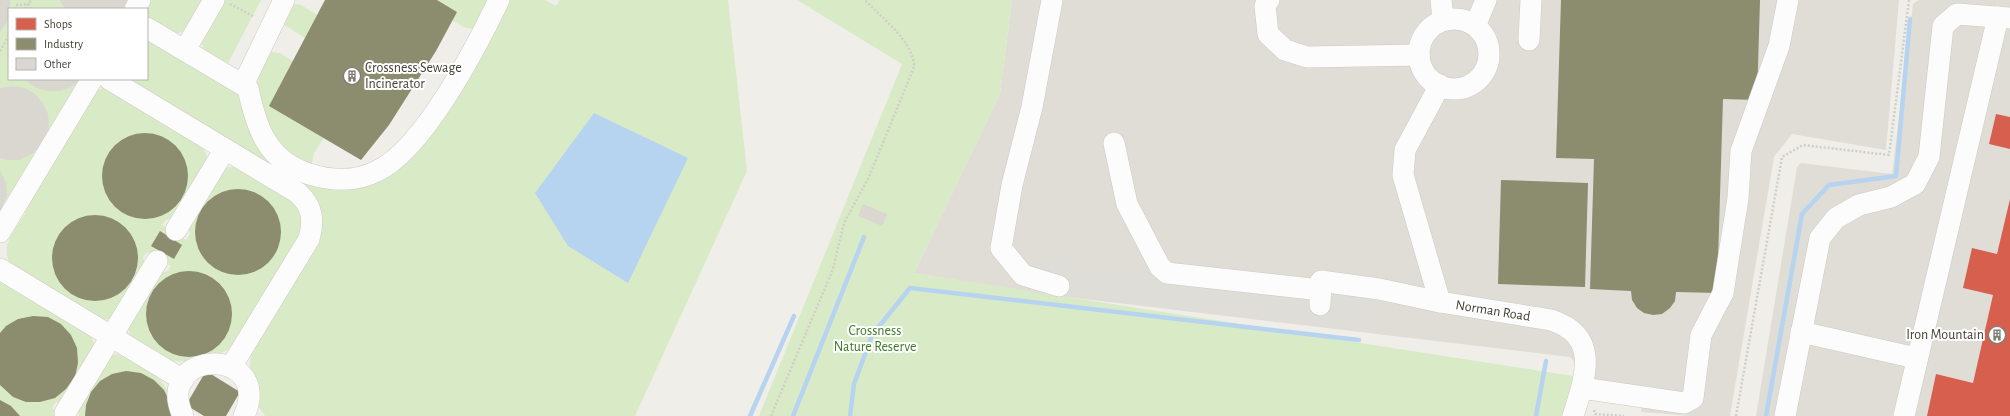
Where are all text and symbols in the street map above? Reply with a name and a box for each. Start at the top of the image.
legend [8,8,148,80]
text: Shops [44,18,72,30]
text: Industry [44,38,83,51]
text: Other [44,58,71,70]
place label: Crossness Sewage Incinerator [365,61,462,91]
building icon: Crossness Sewage Incinerator [342,66,362,86]
street label: Norman Road [1455,298,1531,324]
park label: Crossness Nature Reserve [834,324,916,354]
building icon: Iron Mountain [1987,325,2007,345]
place label: Iron Mountain [1906,328,1984,342]

